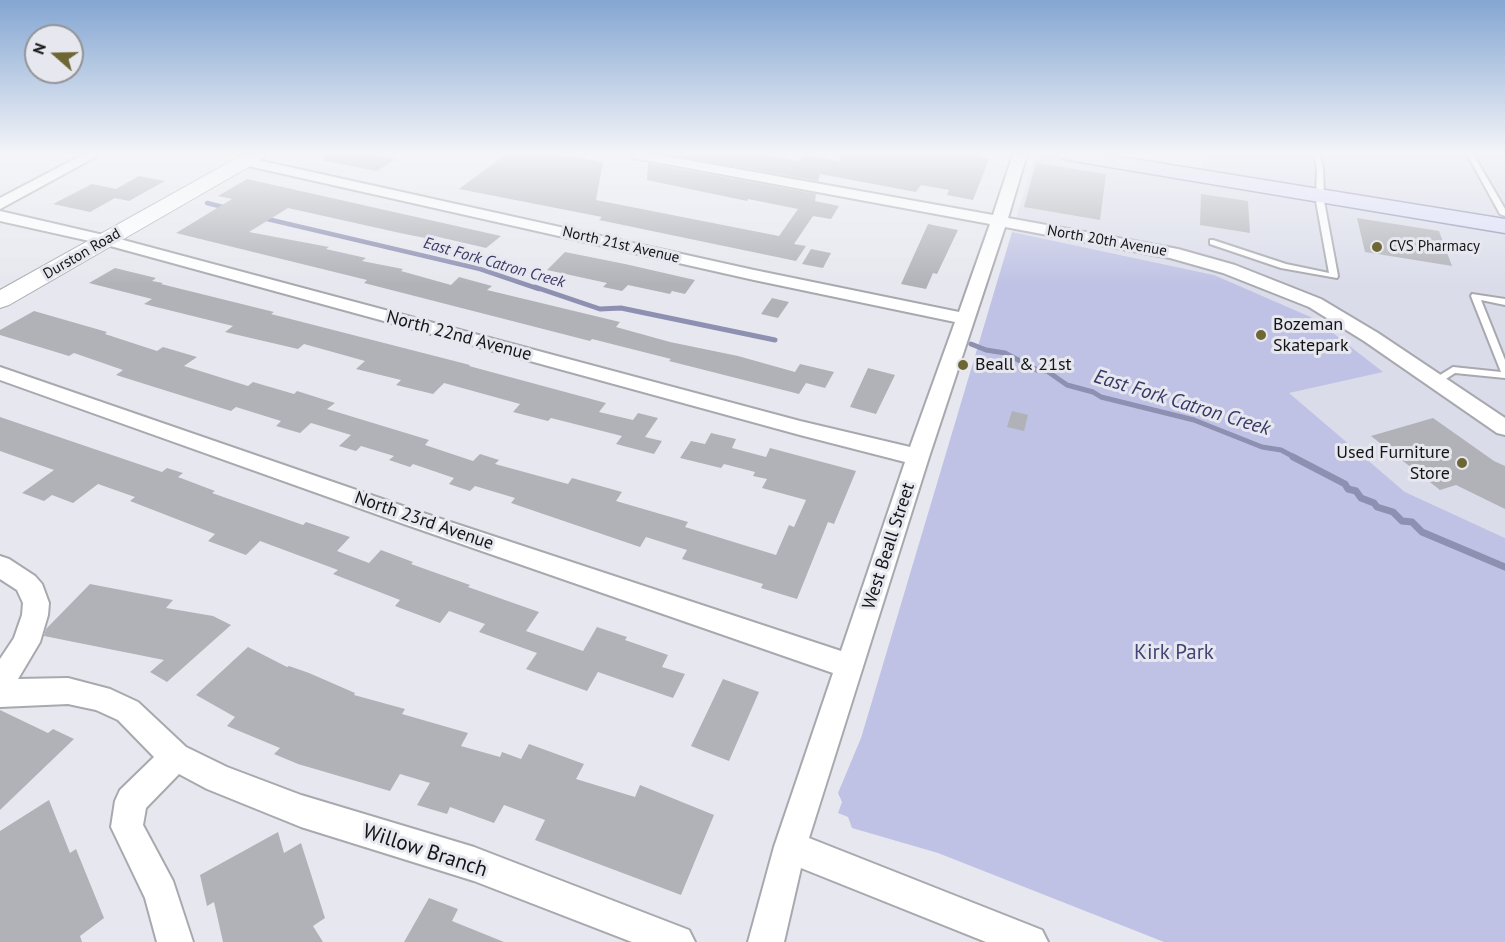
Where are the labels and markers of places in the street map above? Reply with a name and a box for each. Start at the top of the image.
place label: CVS Pharmacy [1389,238,1480,256]
marker: CVS Pharmacy [1370,240,1384,254]
place label: Bozeman Skatepark [1273,314,1349,356]
marker: Bozeman Skatepark [1254,328,1268,342]
place label: Beall & 21st [975,354,1072,376]
marker: Beall & 21st [956,358,970,372]
place label: Used Furniture Store [1336,442,1450,484]
marker: Used Furniture Store [1455,456,1469,470]

